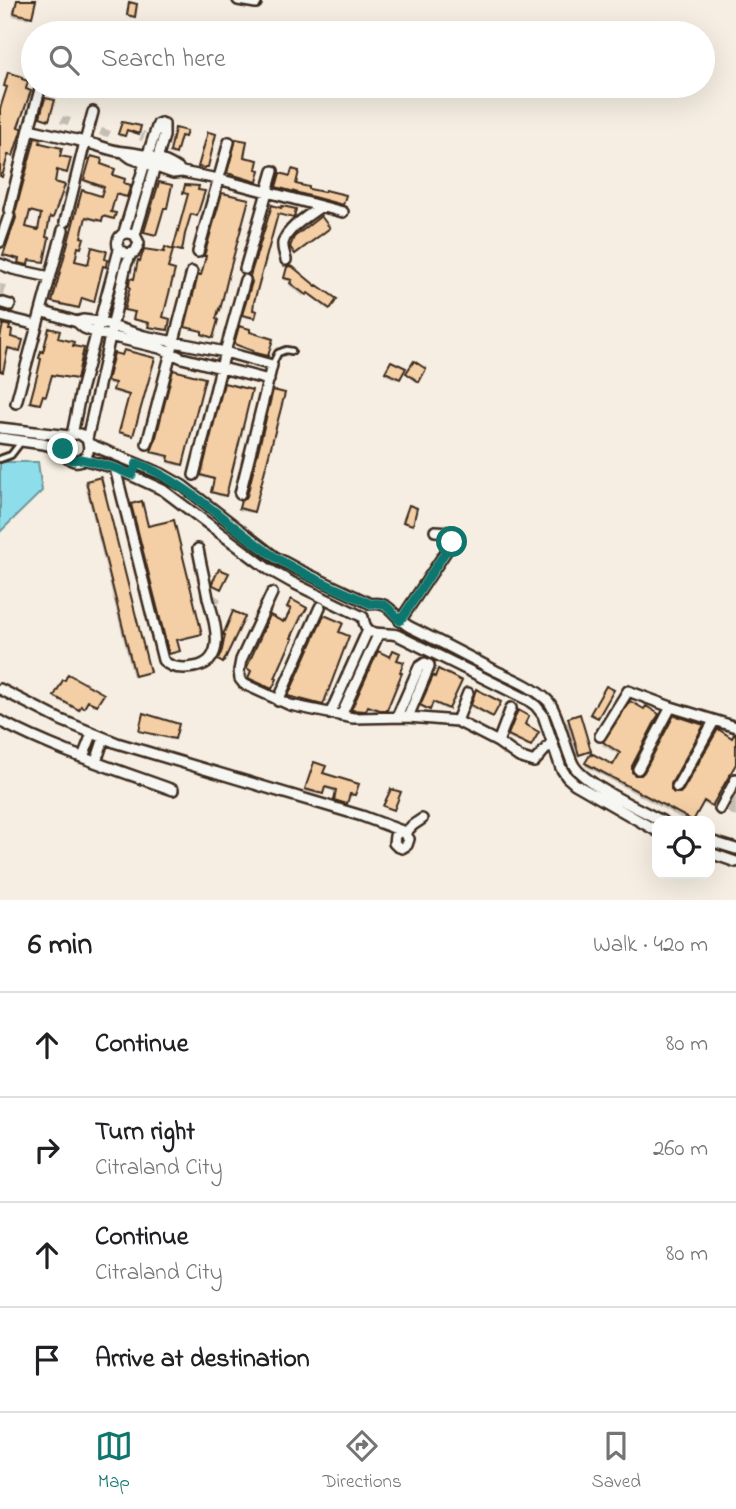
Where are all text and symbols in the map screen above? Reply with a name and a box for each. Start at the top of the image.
search box [21,21,715,98]
icon: search [45,41,83,79]
text: Search here [101,41,226,79]
route end [47,433,78,464]
route start [436,526,467,557]
map controls [652,816,715,879]
button: locate [652,816,715,879]
text: 6 min [28,924,92,968]
text: Walk · 420 m [593,929,708,962]
icon: ahead [28,1026,66,1064]
text: Continue [95,1026,188,1064]
text: 80 m [666,1028,708,1061]
text: Turn right [95,1114,195,1152]
icon: right [28,1131,66,1169]
text: 260 m [653,1133,708,1166]
text: Citraland City [95,1152,223,1185]
text: Continue [95,1219,188,1257]
icon: ahead [28,1236,66,1274]
text: 80 m [666,1238,708,1271]
text: Citraland City [95,1257,223,1290]
icon: arrive [28,1341,66,1379]
text: Arrive at destination [95,1341,310,1379]
tab: Map [95,1427,133,1496]
tab: Directions [323,1427,402,1496]
tab: Saved [592,1427,641,1496]

